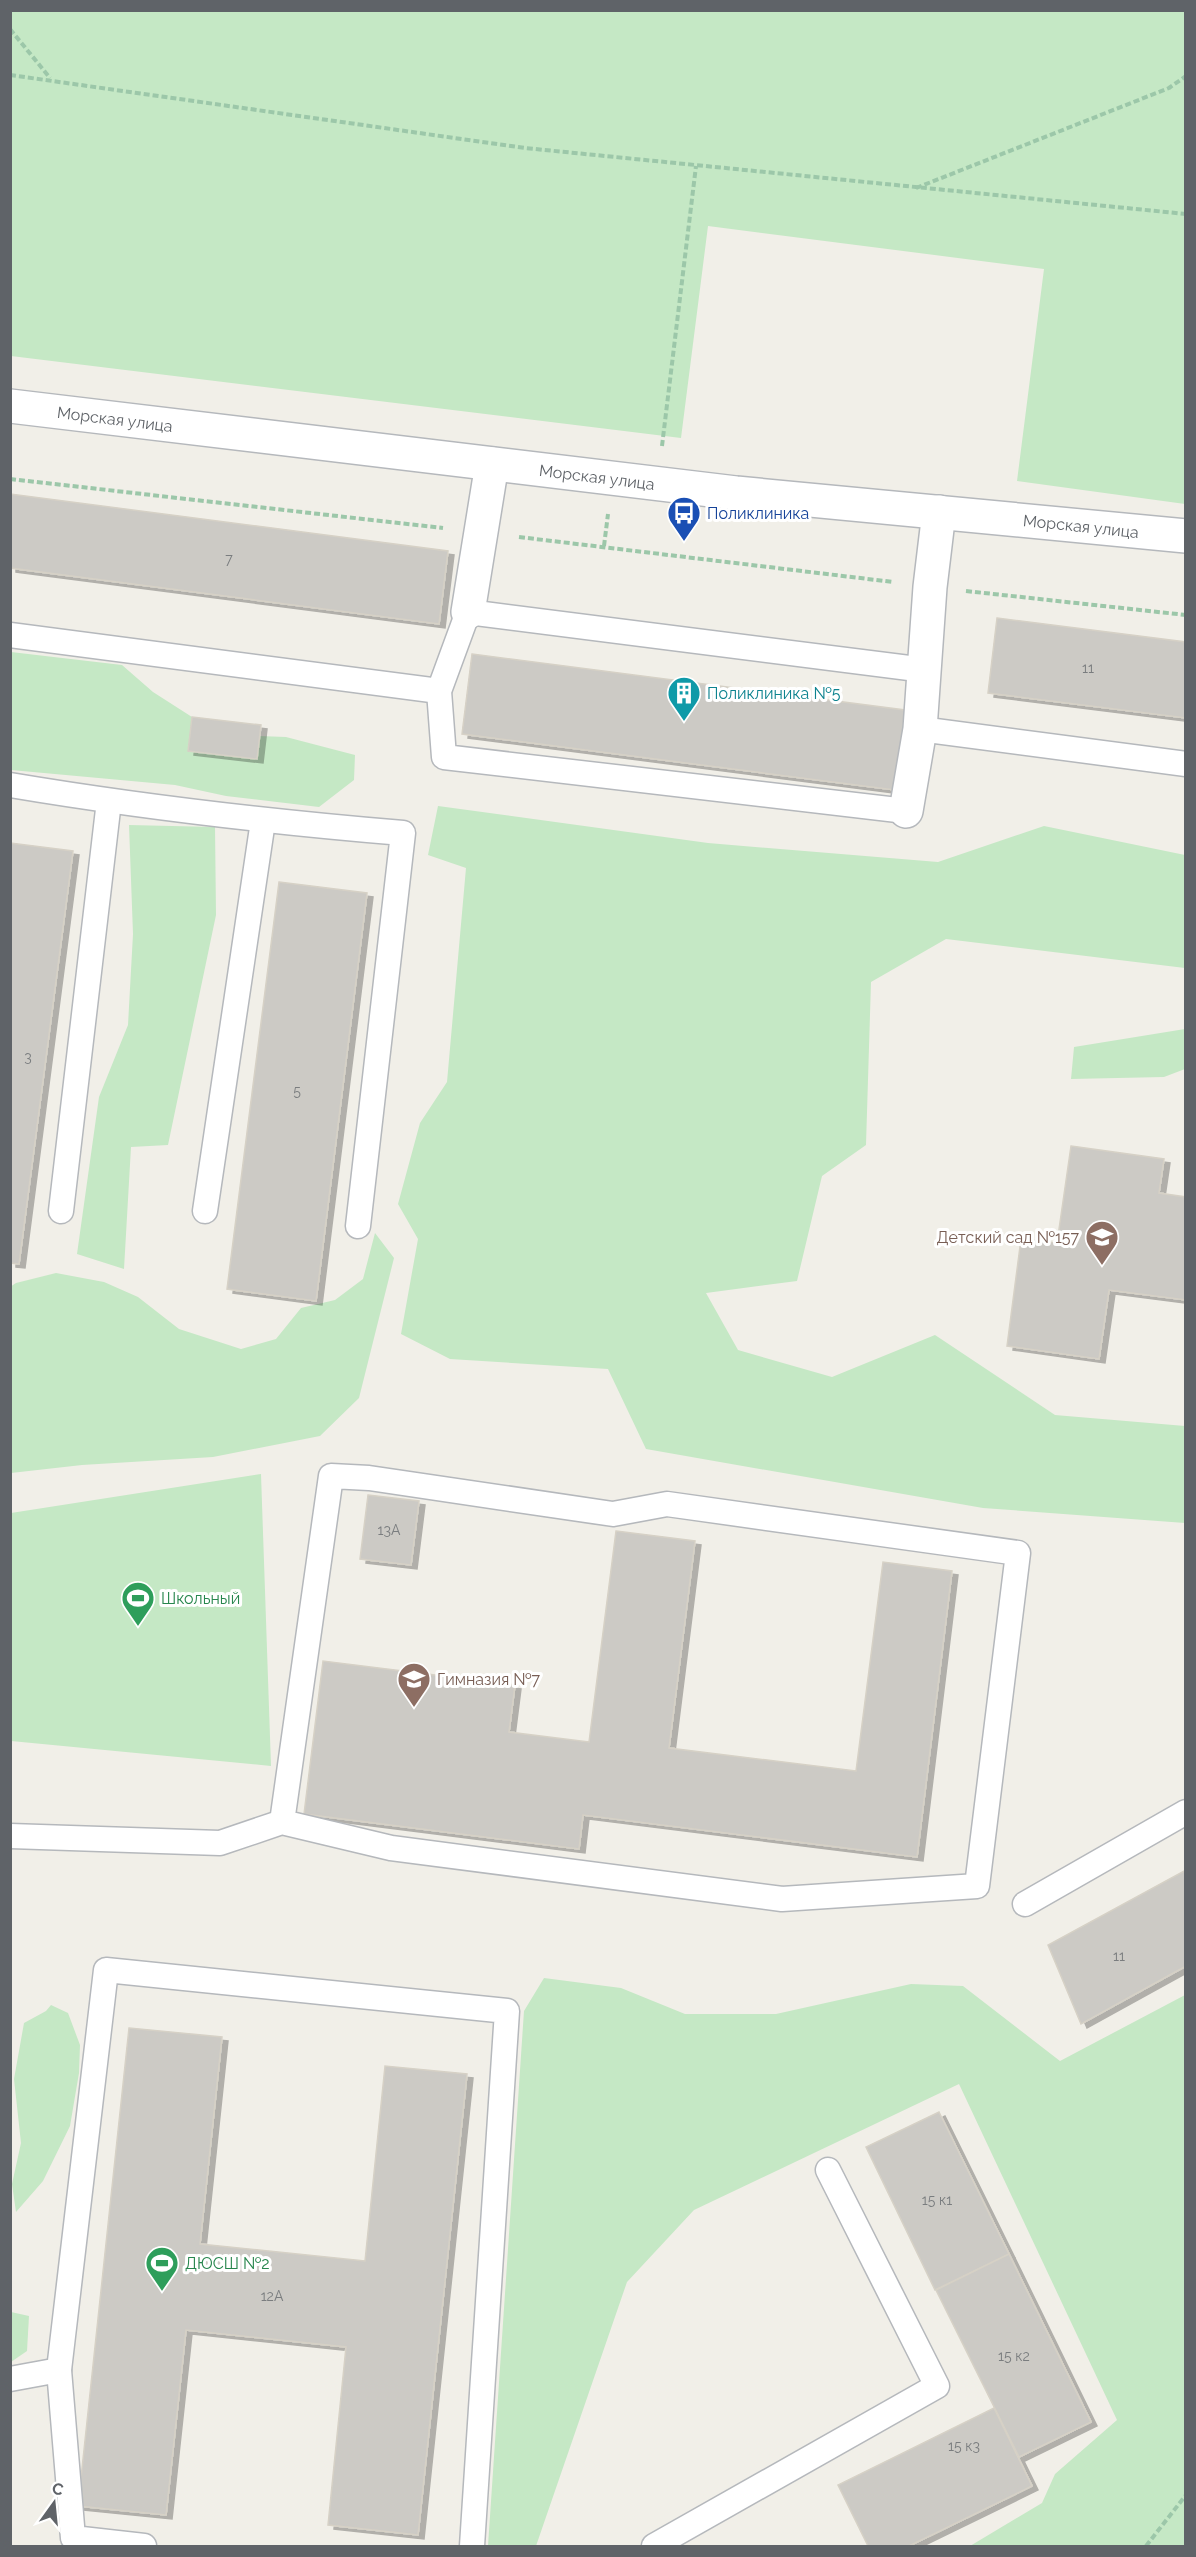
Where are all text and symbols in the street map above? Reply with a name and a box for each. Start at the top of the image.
street label: Морская улица [56,403,174,436]
street label: Морская улица [538,461,656,494]
bus stop icon: Поликлиника [666,495,702,542]
place label: Поликлиника [707,504,809,523]
street label: Морская улица [1022,511,1140,542]
house number: 7 [225,551,233,567]
house number: 11 [1082,660,1094,676]
building icon: Поликлиника №5 [666,675,702,722]
place label: Поликлиника №5 [707,684,841,703]
house number: 3 [24,1049,32,1065]
house number: 5 [293,1083,301,1099]
school or university icon: Детский сад №157 [1084,1219,1120,1266]
place label: Детский сад №157 [937,1228,1079,1247]
house number: 13А [378,1522,401,1538]
sports icon: Школьный [120,1580,156,1627]
place label: Школьный [161,1589,240,1608]
school or university icon: Гимназия №7 [396,1661,432,1708]
place label: Гимназия №7 [437,1670,540,1689]
house number: 11 [1113,1948,1125,1964]
house number: 15 к1 [922,2192,952,2208]
sports icon: ДЮСШ №2 [144,2245,180,2292]
place label: ДЮСШ №2 [185,2254,270,2273]
house number: 12А [261,2288,284,2304]
house number: 15 к2 [998,2348,1030,2364]
house number: 15 к3 [948,2438,980,2454]
north arrow [24,2473,84,2533]
text: С [50,2478,66,2500]

